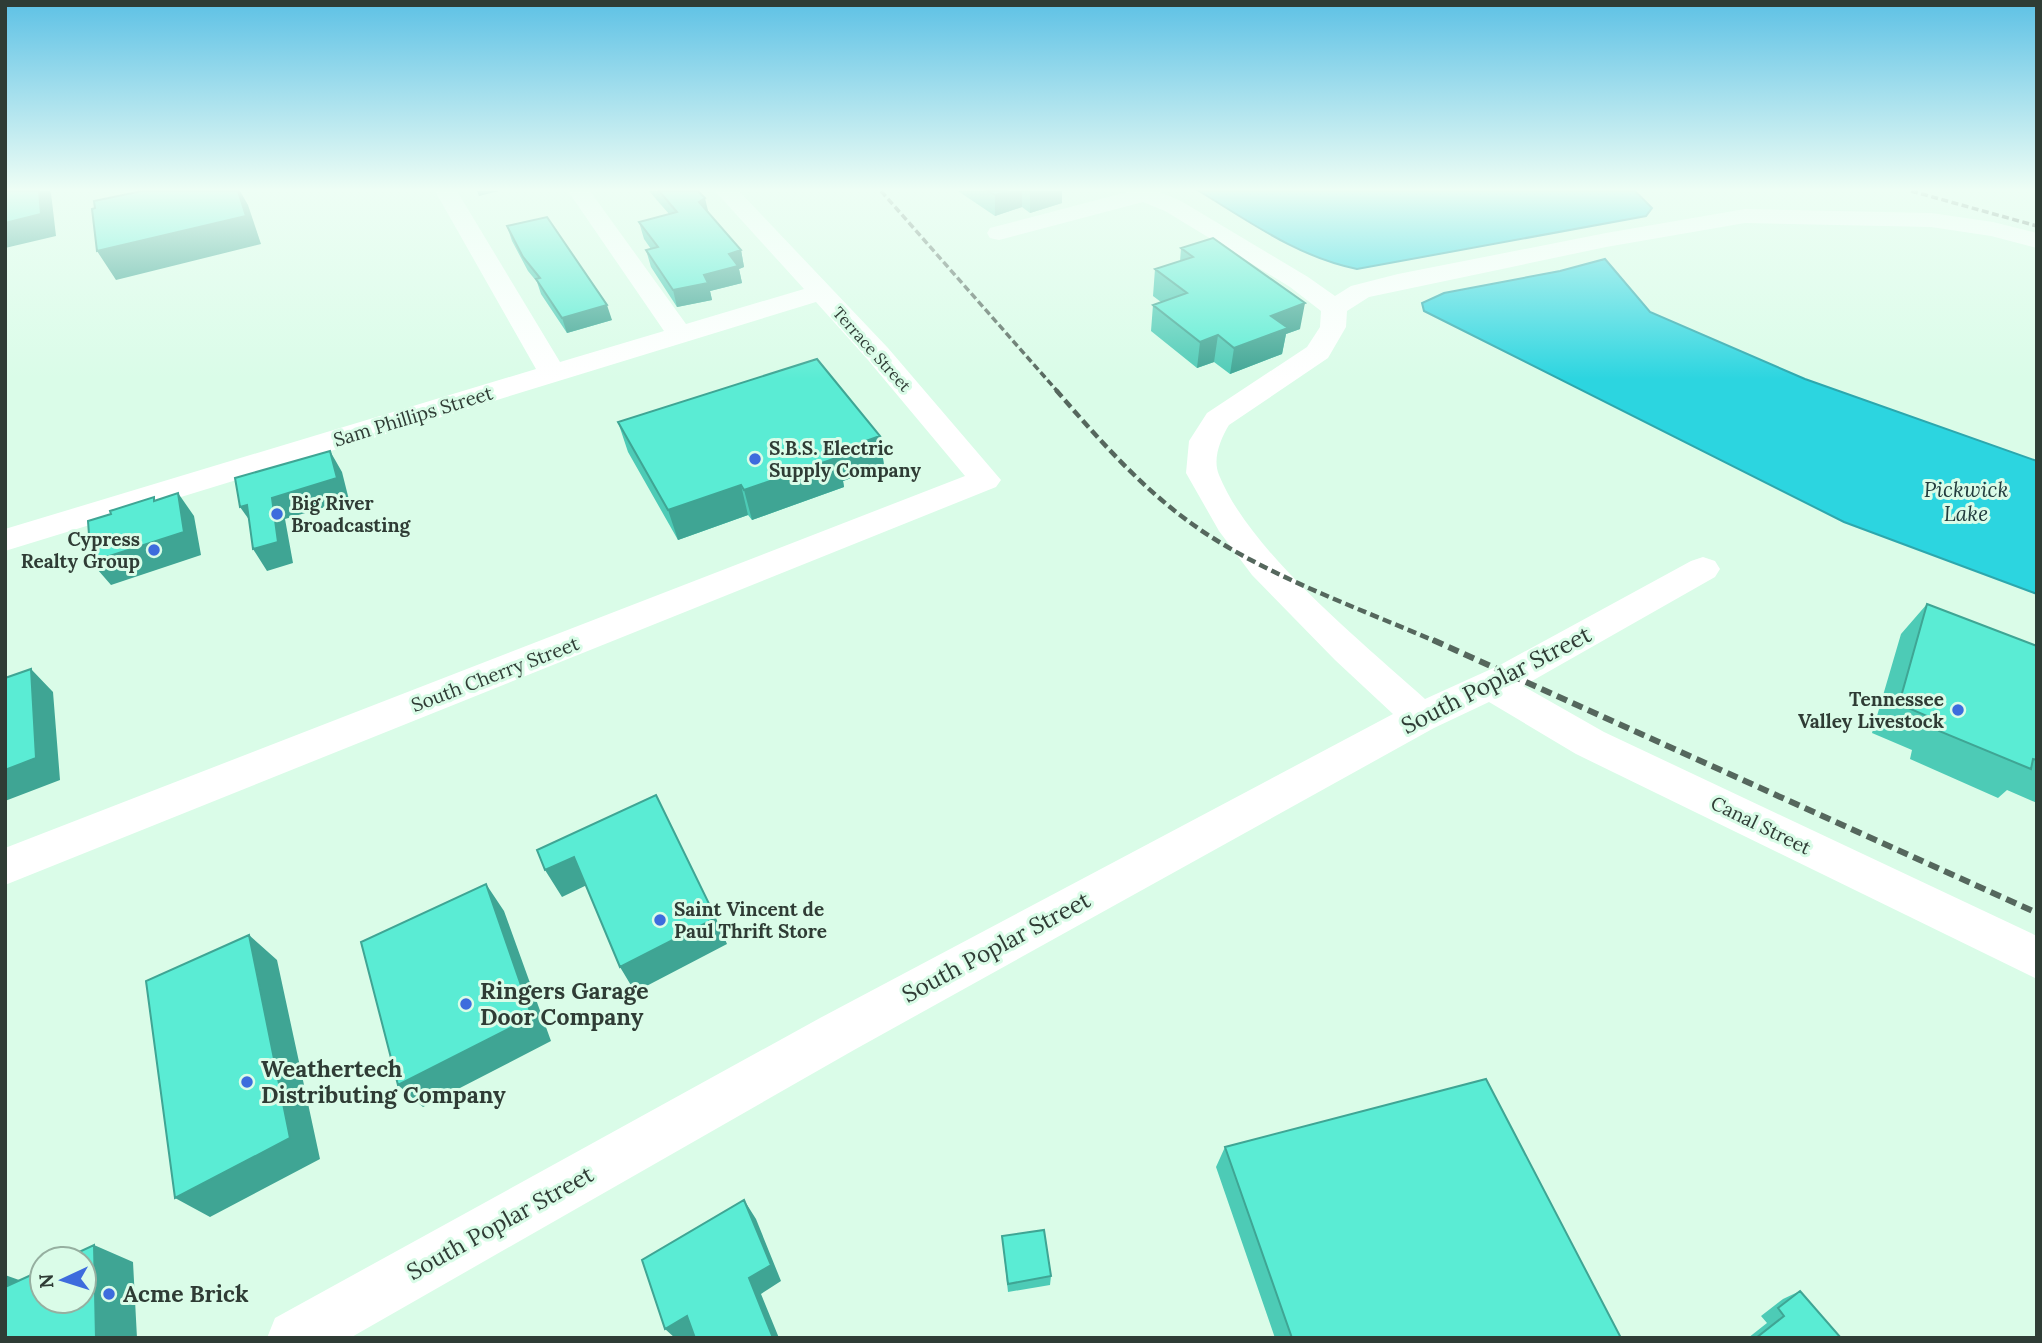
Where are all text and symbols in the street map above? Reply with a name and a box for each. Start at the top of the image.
street label: Terrace Street [829,303,916,396]
street label: Sam Phillips Street [330,380,496,452]
place label: S.B.S. Electric Supply Company [769,436,921,482]
marker: S.B.S. Electric Supply Company [747,451,763,467]
water label: Pickwick Lake [1924,476,2008,527]
place label: Big River Broadcasting [291,491,412,537]
marker: Big River Broadcasting [269,506,285,522]
place label: Cypress Realty Group [21,527,140,573]
marker: Cypress Realty Group [146,542,162,558]
street label: South Poplar Street [1396,619,1596,740]
street label: South Cherry Street [408,631,583,717]
place label: Tennessee Valley Livestock [1798,687,1944,733]
marker: Tennessee Valley Livestock [1950,702,1966,718]
street label: Canal Street [1707,790,1816,860]
street label: South Poplar Street [897,885,1095,1008]
place label: Saint Vincent de Paul Thrift Store [674,897,827,943]
marker: Saint Vincent de Paul Thrift Store [652,912,668,928]
place label: Ringers Garage Door Company [480,976,649,1031]
marker: Ringers Garage Door Company [458,996,474,1012]
place label: Weathertech Distributing Company [261,1054,506,1109]
marker: Weathertech Distributing Company [239,1074,255,1090]
street label: South Poplar Street [401,1159,598,1286]
north arrow [28,1245,98,1315]
text: N [34,1273,59,1289]
place label: Acme Brick [123,1279,249,1308]
marker: Acme Brick [101,1286,117,1302]

